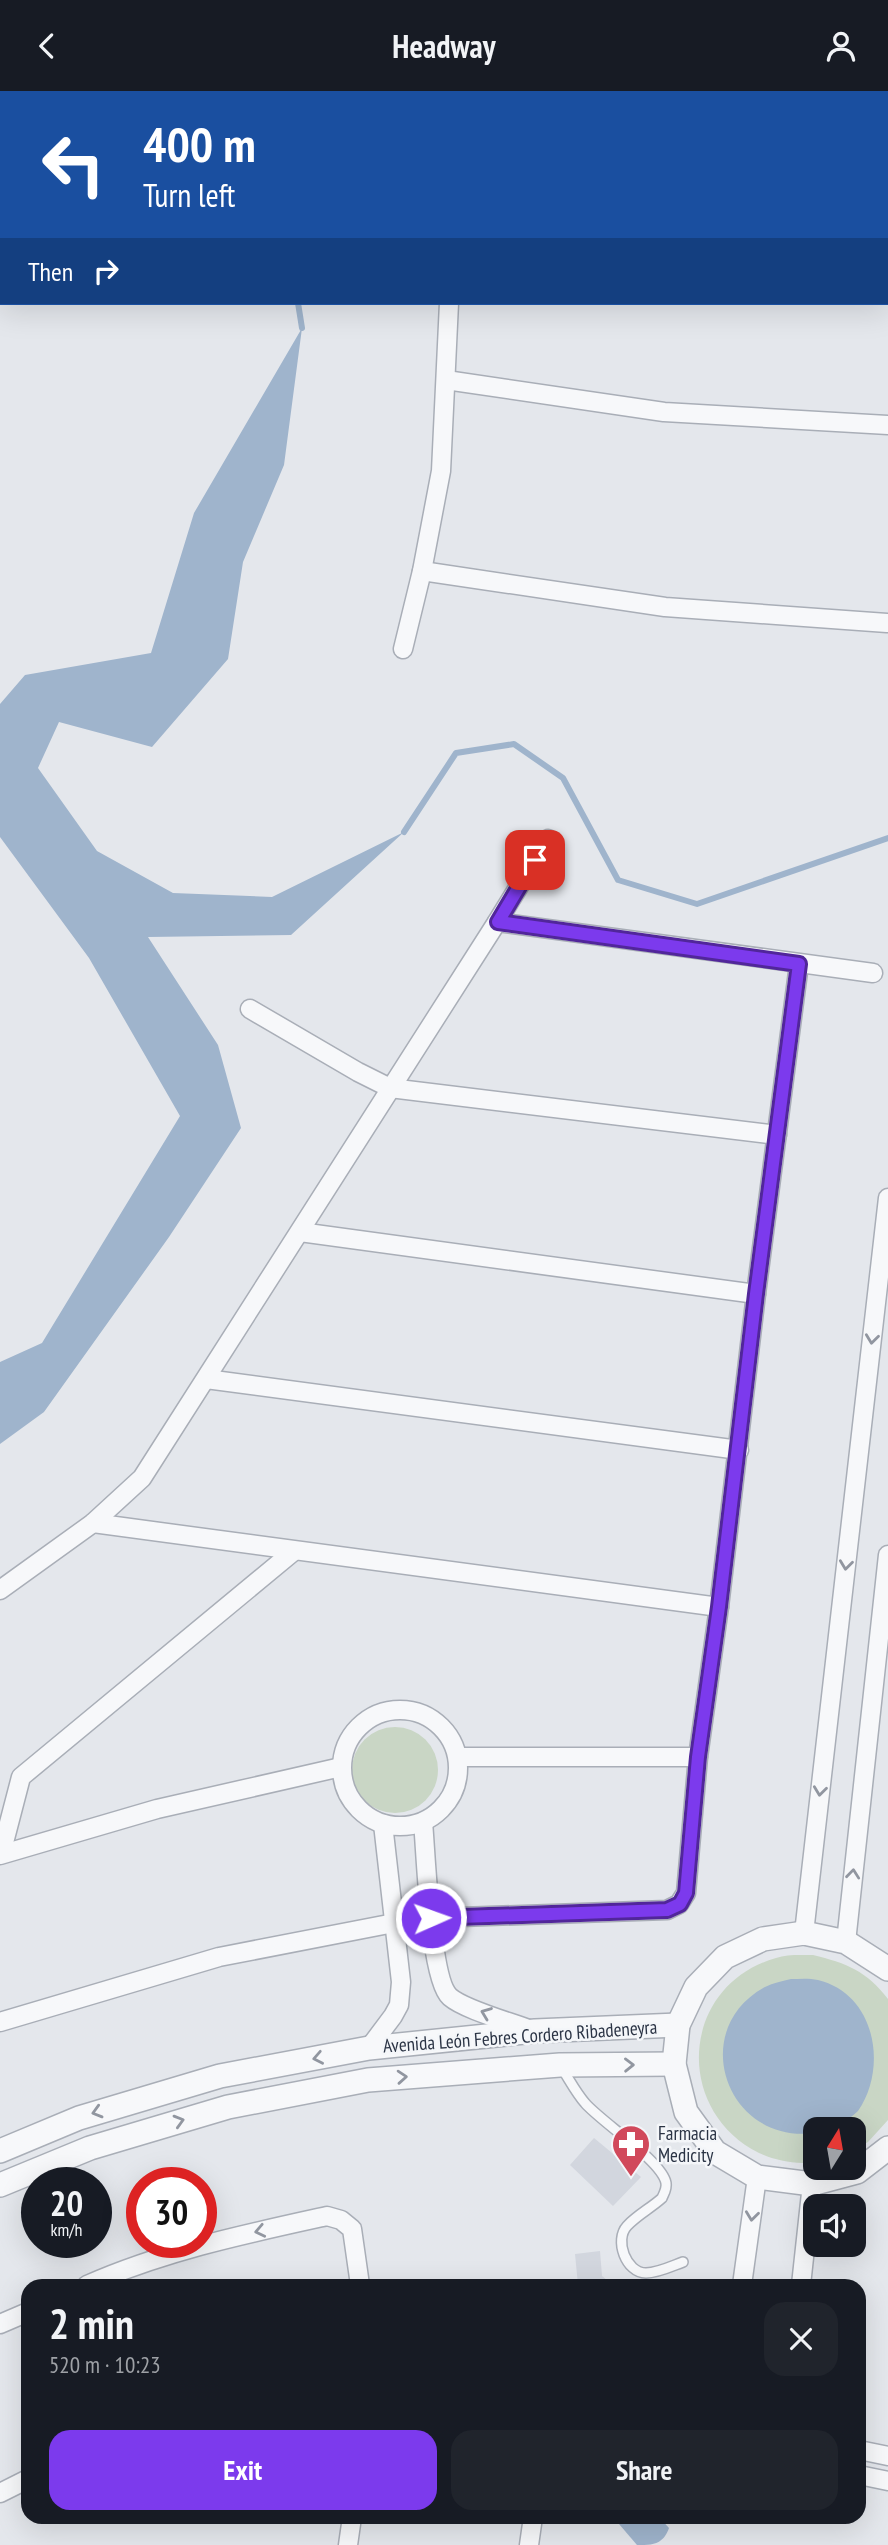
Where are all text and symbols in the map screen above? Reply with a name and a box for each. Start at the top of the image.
text: Headway [392,25,496,67]
icon: back [28,27,66,65]
icon: person [822,27,860,65]
text: 400 m [143,112,256,176]
icon: left [28,119,119,210]
text: Turn left [143,174,235,216]
icon: right [87,252,125,290]
text: Then [28,255,73,288]
pin [505,830,565,890]
icon: arrive [516,841,554,879]
one-way arrow [865,1334,880,1345]
one-way arrow [839,1559,854,1571]
one-way arrow [813,1785,828,1797]
one-way arrow [846,1868,861,1880]
position arrow [394,1881,468,1955]
one-way arrow [480,2007,492,2021]
street label: Avenida León Febres Cordero Ribadeneyra [382,2014,658,2058]
one-way arrow [312,2049,324,2064]
one-way arrow [624,2057,635,2073]
one-way arrow [397,2070,408,2085]
one-way arrow [92,2104,104,2119]
one-way arrow [173,2115,185,2130]
north arrow [803,2117,866,2181]
map controls [803,2117,866,2257]
place label: Farmacia Medicity [658,2121,717,2167]
pharmacy icon: Farmacia Medicity [610,2123,652,2178]
speed limit sign: 30 [126,2167,217,2258]
text: 20 [50,2180,83,2226]
button: sound [803,2194,866,2257]
one-way arrow [745,2210,760,2222]
text: km/h [51,2218,82,2241]
one-way arrow [254,2222,266,2237]
text: 2 min [49,2296,134,2351]
button: close [764,2302,838,2376]
text: 520 m · 10:23 [49,2350,161,2379]
button: Exit [49,2430,437,2510]
button: Share [451,2430,838,2510]

